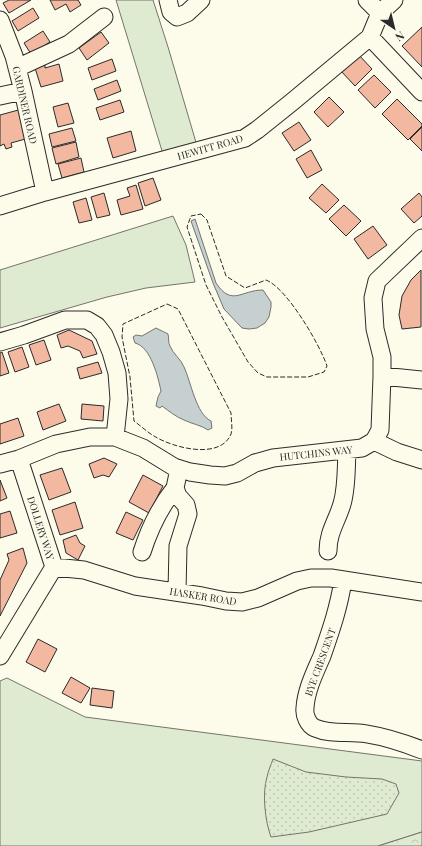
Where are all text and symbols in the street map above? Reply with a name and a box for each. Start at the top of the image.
north arrow [374,8,414,48]
text: N [392,28,408,45]
street label: GARDINER ROAD [9,65,41,145]
street label: HEWITT ROAD [175,131,245,163]
street label: HUTCHINS WAY [279,442,353,464]
street label: DOLLERY WAY [24,494,58,562]
street label: HASKER ROAD [168,584,238,608]
street label: BYE CRESCENT [301,626,339,698]

